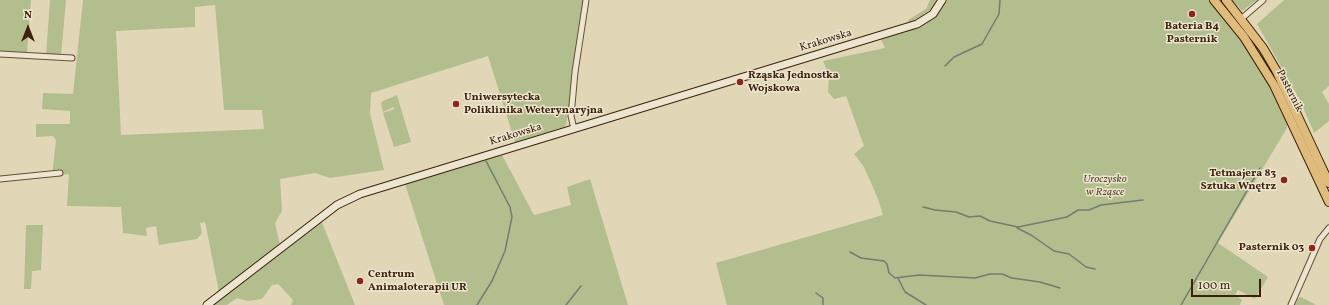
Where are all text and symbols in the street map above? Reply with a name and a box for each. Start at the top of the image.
north arrow [8,8,48,48]
text: N [24,8,32,23]
marker: Bateria B4 Pasternik [1187,9,1197,19]
place label: Bateria B4 Pasternik [1165,20,1219,46]
street label: Krakowska [798,27,854,55]
street label: Pasternik [1273,67,1305,115]
place label: Rząska Jednostka Wojskowa [748,69,839,95]
marker: Rząska Jednostka Wojskowa [735,77,745,87]
place label: Uniwersytecka Poliklinika Weterynaryjna [464,91,603,117]
marker: Uniwersytecka Poliklinika Weterynaryjna [451,99,461,109]
street label: Krakowska [488,121,544,149]
place label: Tetmajera 83 Sztuka Wnętrz [1201,167,1276,193]
park label: Uroczysko w Rząsce [1083,173,1127,199]
marker: Tetmajera 83 Sztuka Wnętrz [1279,175,1289,185]
place label: Pasternik 03 [1239,241,1304,255]
marker: Pasternik 03 [1307,243,1317,253]
place label: Centrum Animaloterapii UR [368,268,467,294]
scale bar [1193,271,1263,297]
marker: Centrum Animaloterapii UR [355,276,365,286]
text: 100 m [1198,278,1230,294]

